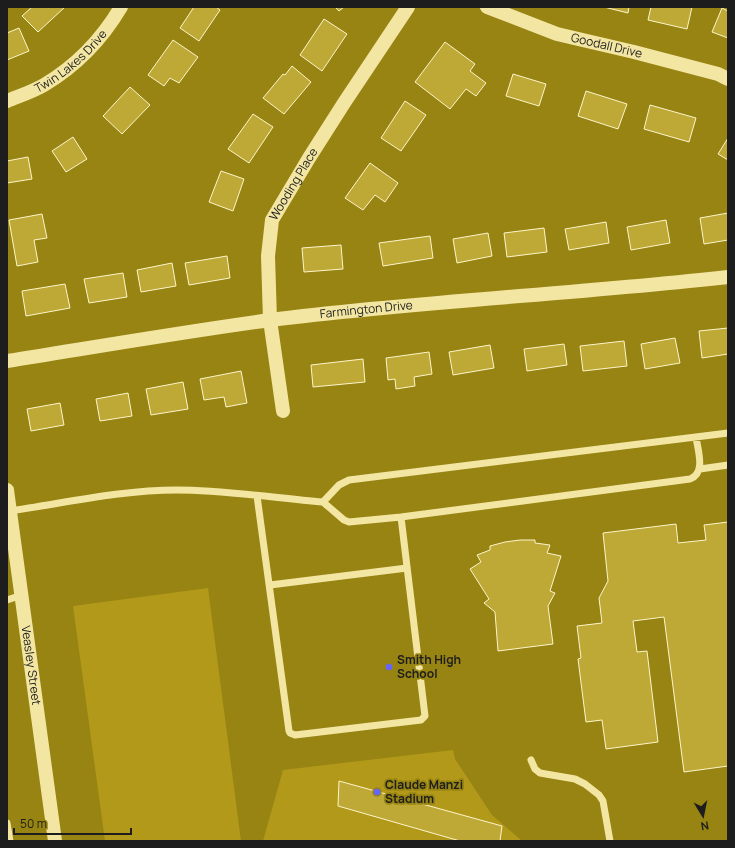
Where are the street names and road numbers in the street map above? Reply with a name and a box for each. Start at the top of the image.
street label: Twin Lakes Drive [31,26,110,97]
street label: Goodall Drive [569,29,644,62]
street label: Wooding Place [265,144,321,223]
street label: Farmington Drive [319,296,413,322]
street label: Veasley Street [18,624,45,706]

